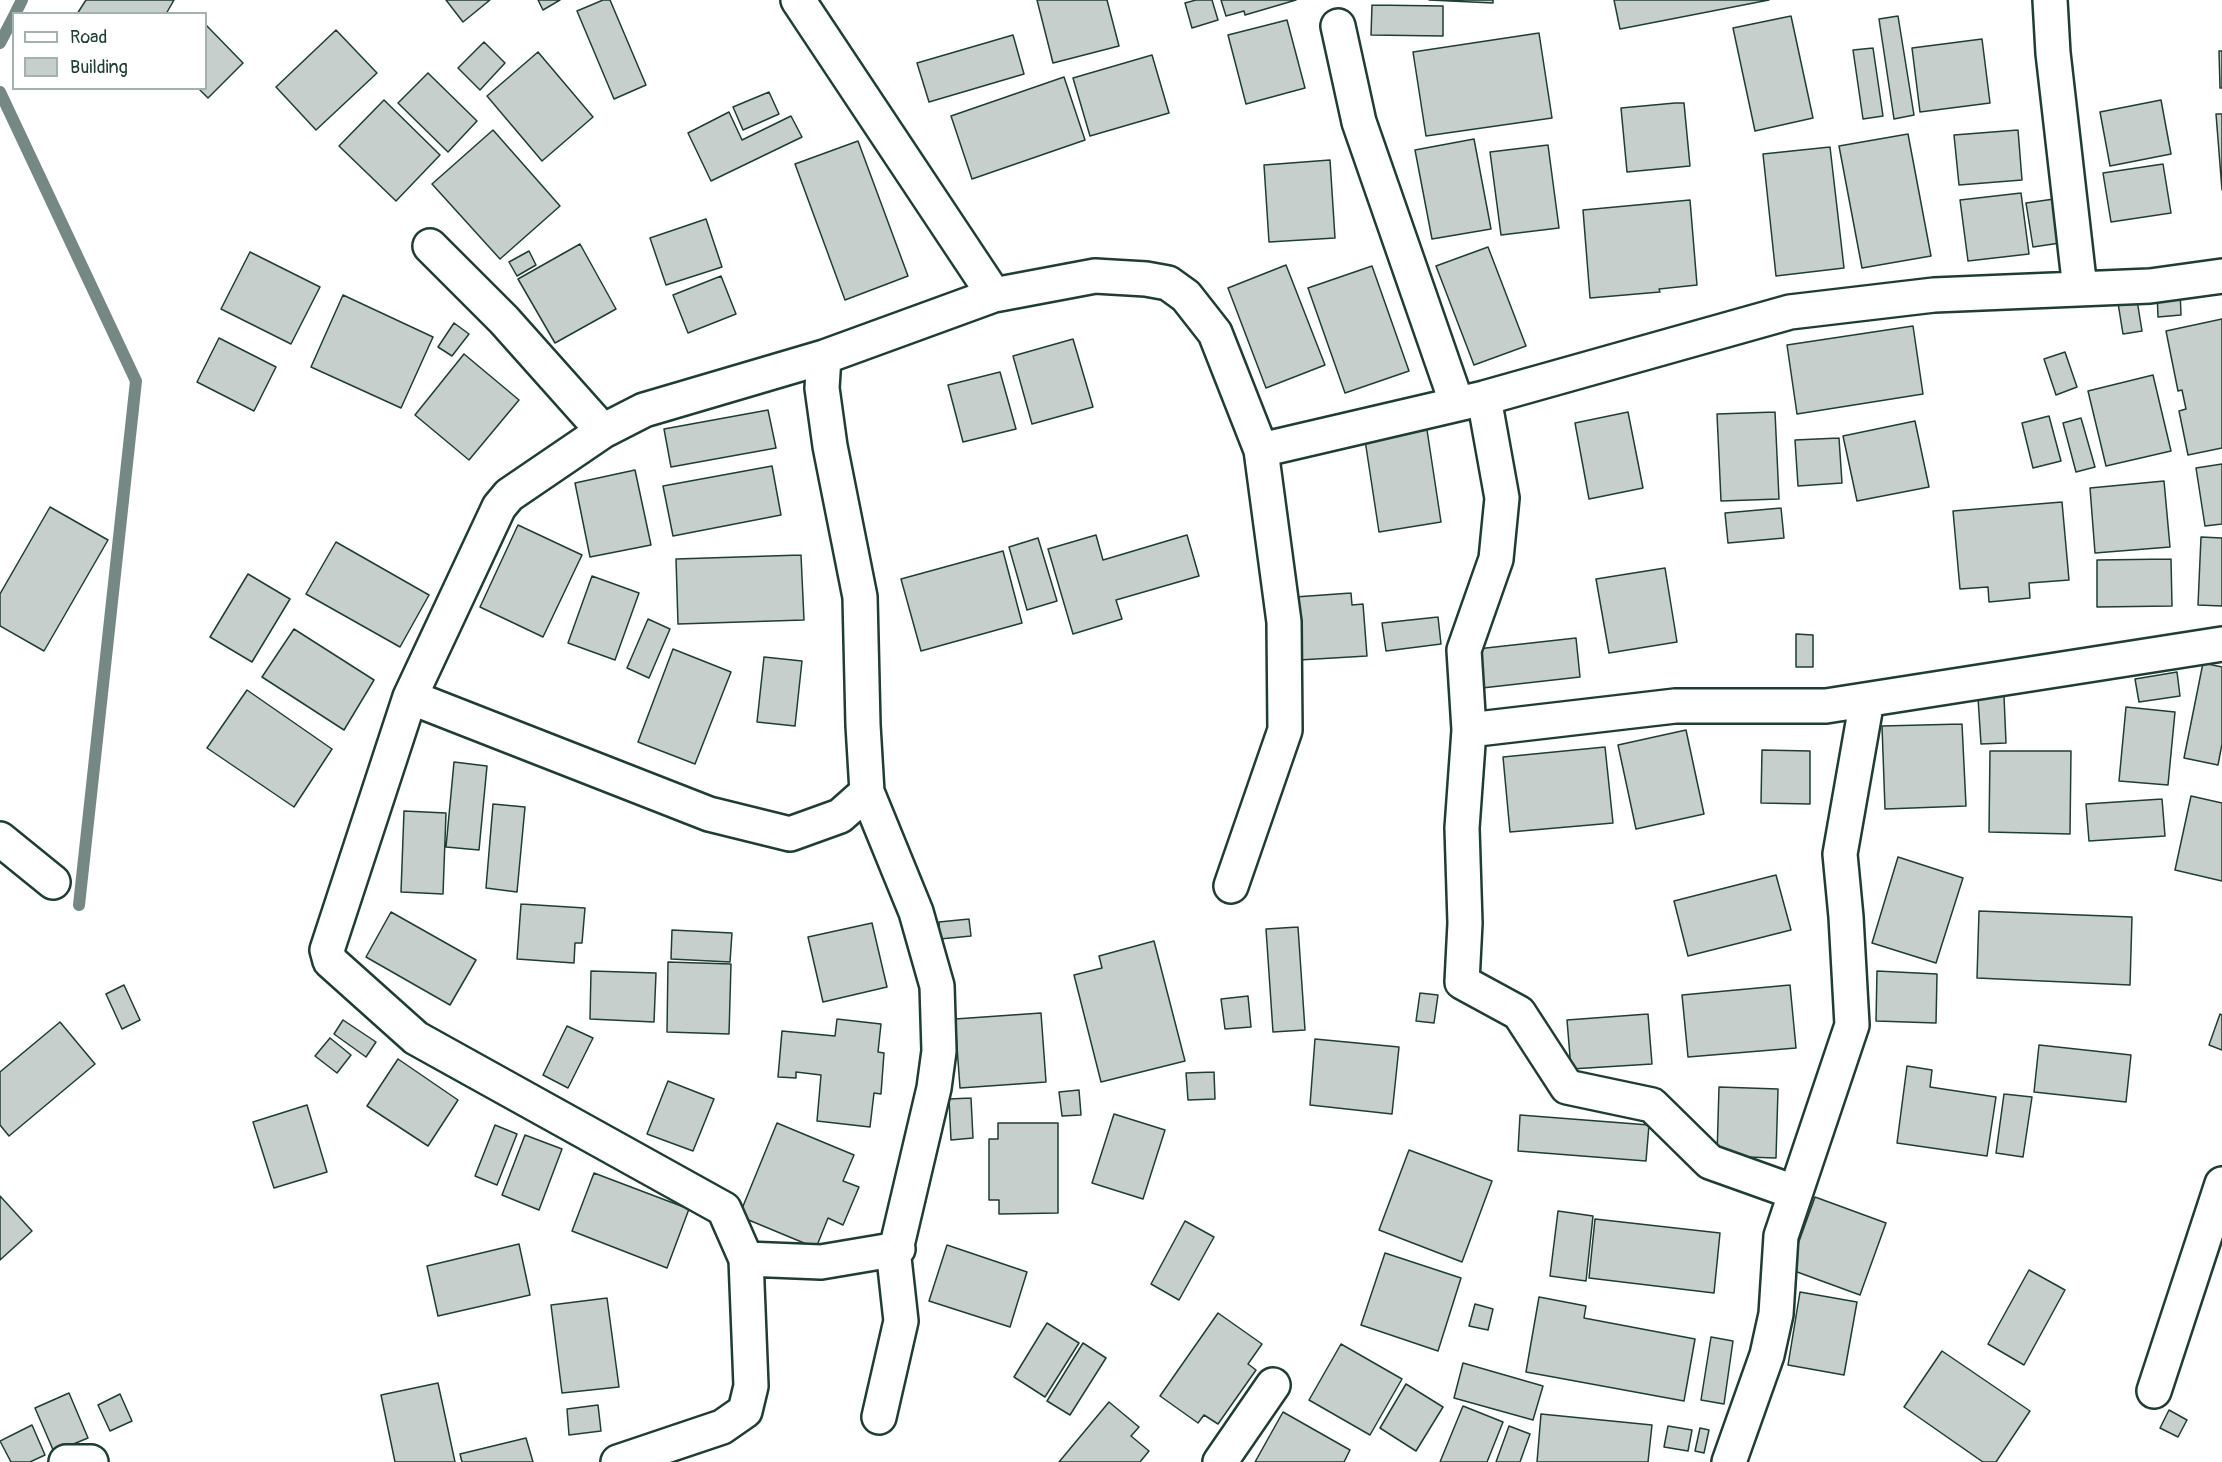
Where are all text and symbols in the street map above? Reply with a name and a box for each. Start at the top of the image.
legend [12,12,207,90]
text: Road [70,26,107,49]
text: Building [70,56,128,79]

